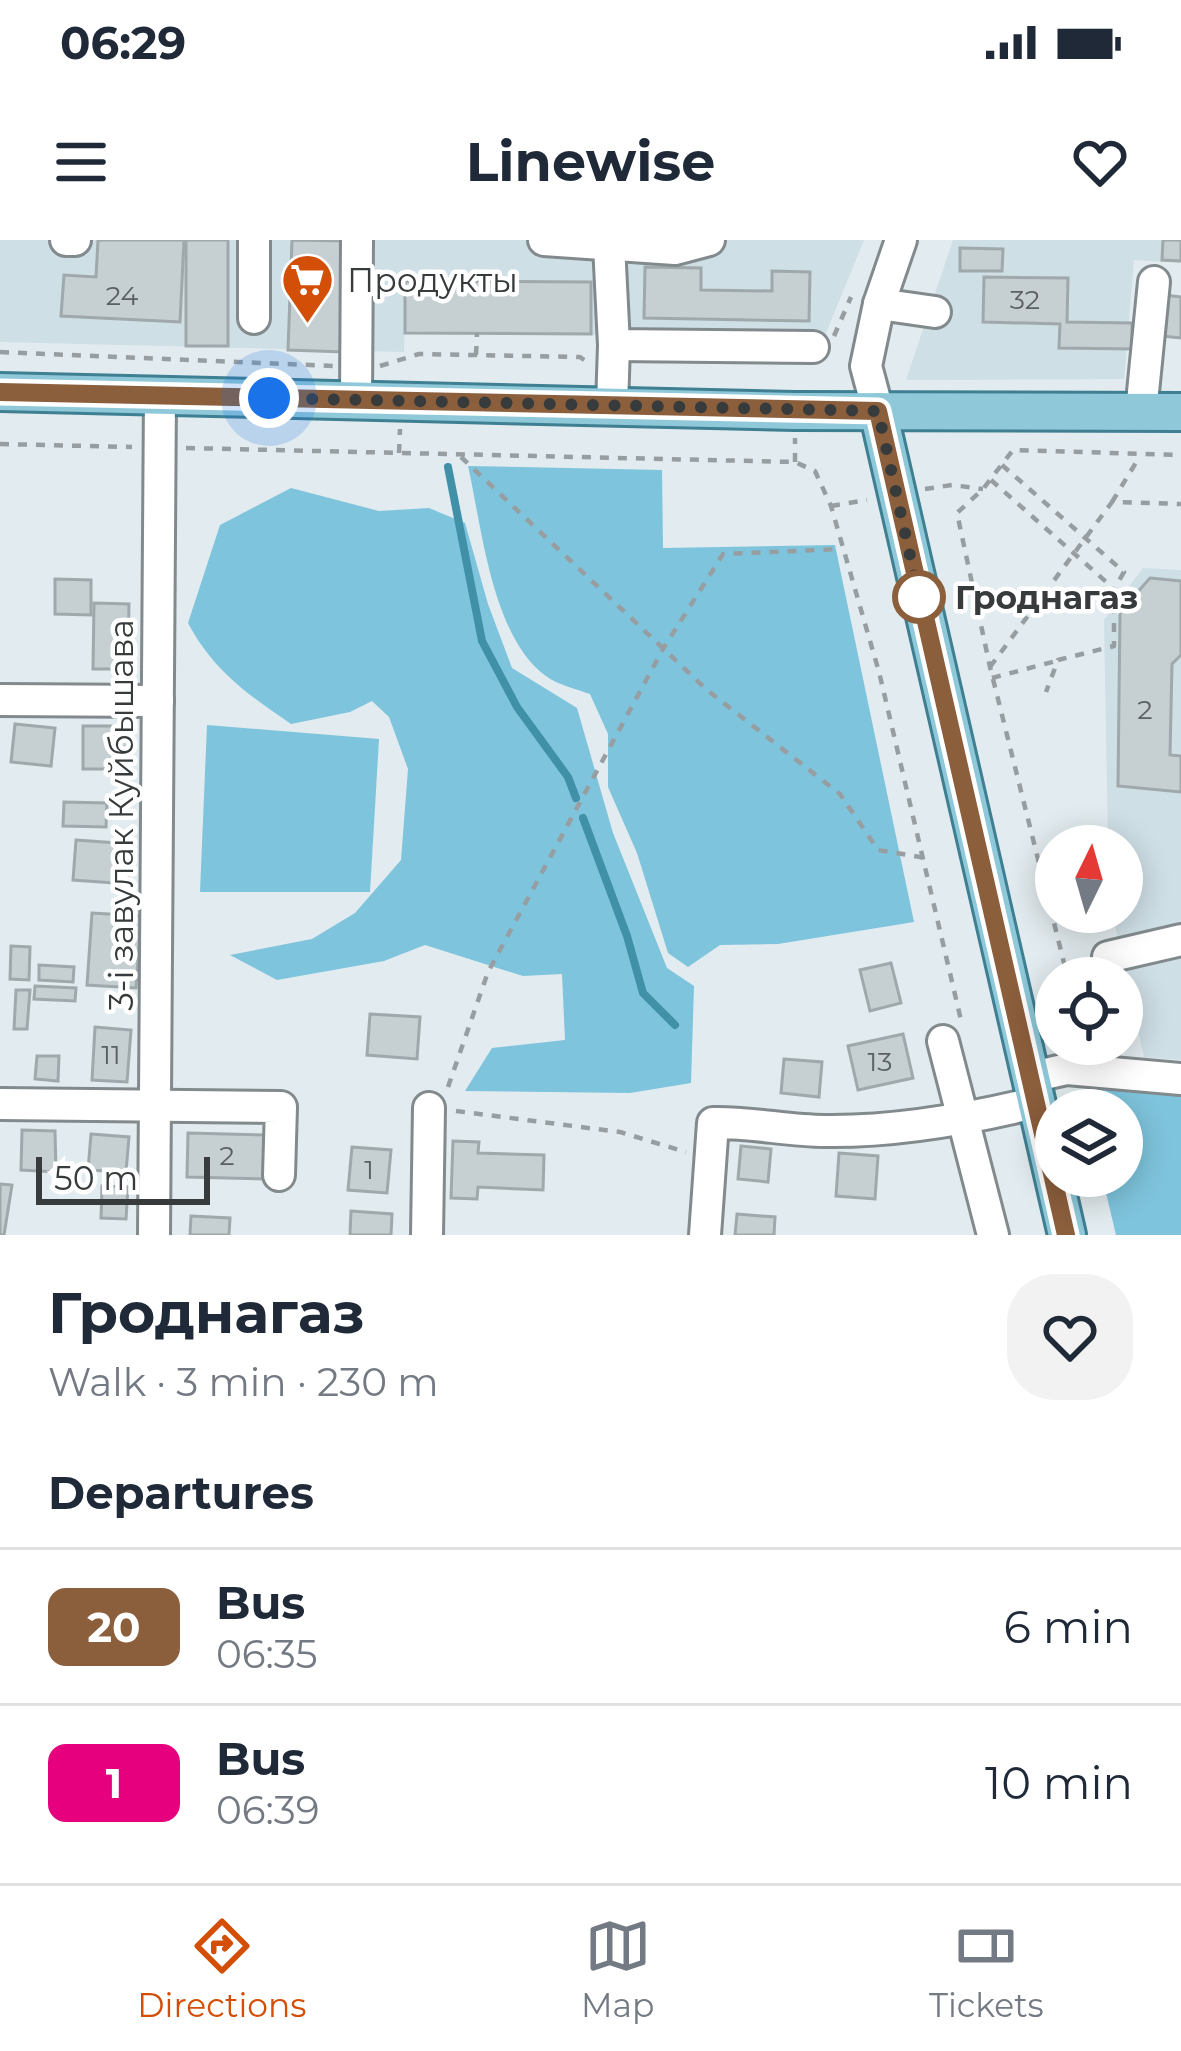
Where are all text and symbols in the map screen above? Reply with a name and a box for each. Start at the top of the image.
text: 06:29 [60,15,186,70]
icon: menu [48,129,114,195]
text: Linewise [466,129,715,195]
icon: heart [1067,129,1133,195]
supermarket icon: Продукты [280,252,336,326]
place label: Продукты [347,260,518,300]
house number: 24 [106,279,138,312]
house number: 32 [1010,283,1040,316]
your location [239,368,299,428]
marker: Гроднагаз [894,572,944,622]
place label: Гроднагаз [955,577,1138,617]
street label: 3-і завулак Куйбышава [101,619,141,1011]
house number: 2 [1137,693,1153,726]
north arrow [1035,825,1143,933]
map controls [1035,825,1143,1197]
button: locate [1035,957,1143,1065]
house number: 11 [101,1038,121,1071]
house number: 13 [868,1045,892,1078]
button: layers [1035,1089,1143,1197]
house number: 2 [219,1139,235,1172]
scale bar [36,1151,210,1204]
house number: 1 [364,1153,374,1186]
text: 50 m [54,1158,138,1198]
button: heart [1007,1274,1133,1400]
text: Гроднагаз [48,1278,365,1347]
text: Walk · 3 min · 230 m [48,1358,439,1406]
text: Departures [48,1465,314,1520]
text: Bus [216,1575,305,1630]
text: 6 min [1004,1599,1133,1654]
text: 20 [87,1601,141,1653]
text: 06:35 [216,1630,318,1678]
text: Bus [216,1731,305,1786]
text: 10 min [985,1755,1133,1810]
text: 1 [106,1757,122,1809]
text: 06:39 [216,1786,320,1834]
tab: Directions [137,1913,306,2025]
tab: Map [581,1913,654,2025]
tab: Tickets [929,1913,1044,2025]

